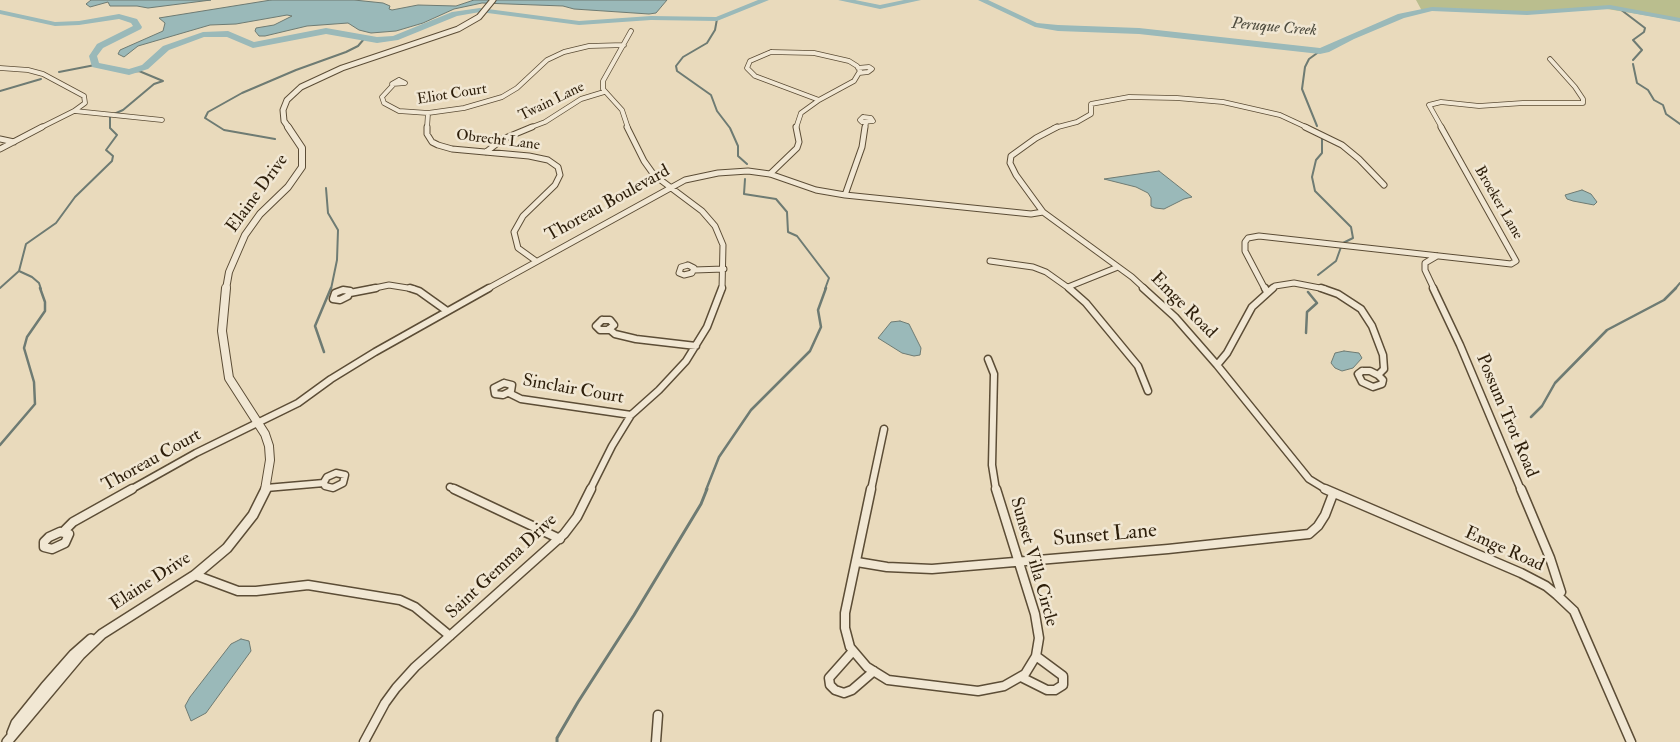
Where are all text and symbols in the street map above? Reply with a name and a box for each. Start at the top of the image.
water label: Peruque Creek [1230,15,1318,41]
street label: Twain Lane [516,78,588,126]
street label: Eliot Court [416,81,488,109]
street label: Obrecht Lane [455,127,541,155]
street label: Elaine Drive [222,151,294,237]
street label: Thoreau Boulevard [542,161,674,247]
street label: Broeker Lane [1470,163,1526,243]
street label: Emge Road [1145,268,1221,344]
street label: Possum Trot Road [1470,351,1542,481]
street label: Sinclair Court [521,370,625,410]
street label: Thoreau Court [99,425,205,497]
street label: Sunset Villa Circle [1004,495,1062,629]
street label: Saint Gemma Drive [442,510,562,624]
street label: Sunset Lane [1052,519,1158,553]
street label: Emge Road [1461,523,1547,577]
street label: Elaine Drive [107,548,195,616]

